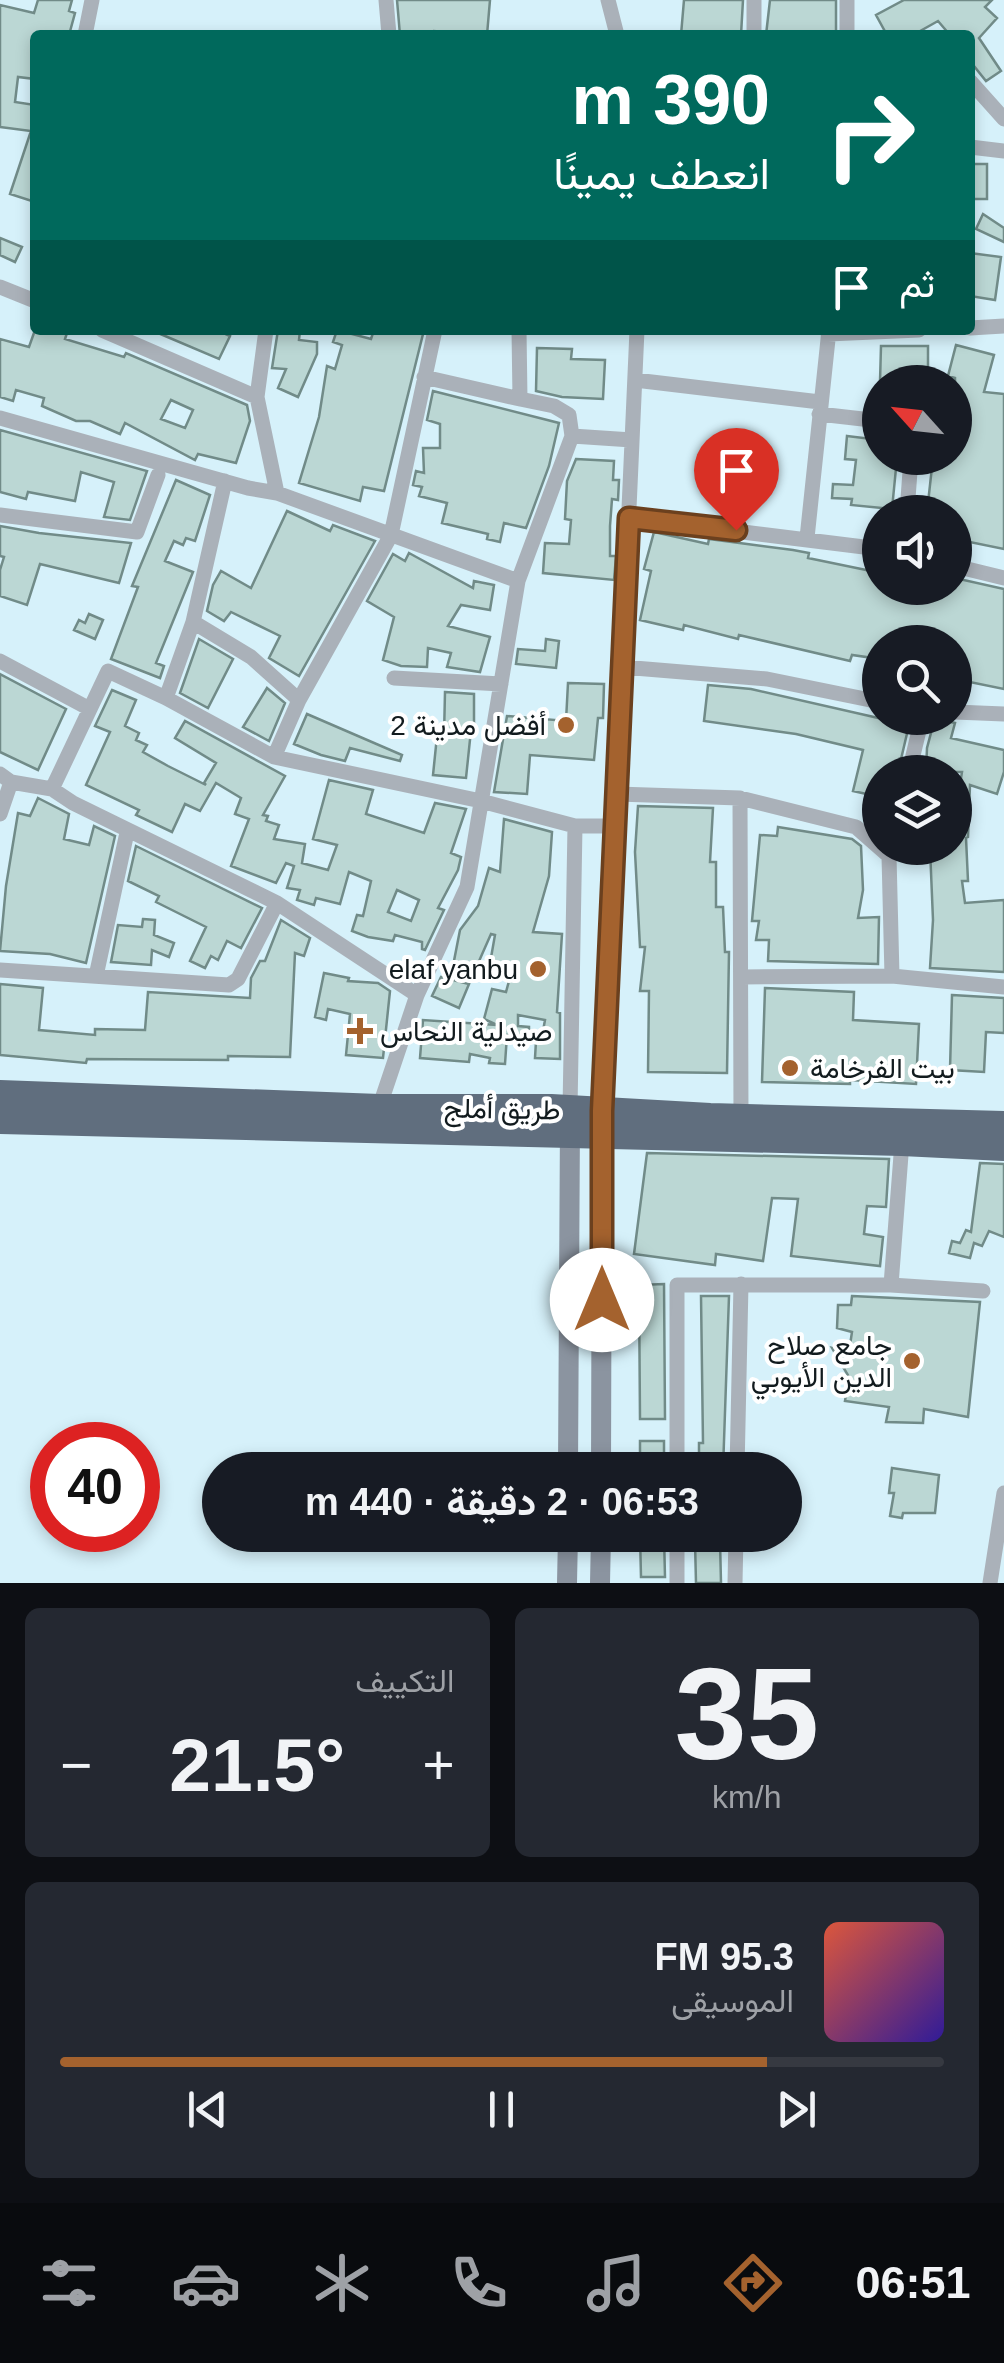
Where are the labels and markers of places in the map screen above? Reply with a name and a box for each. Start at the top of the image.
pin [694,428,779,531]
place label: 2 أفضل مدينة [390,710,546,742]
marker: 2 أفضل مدينة [555,714,577,736]
place label: elaf yanbu [389,954,518,985]
marker: elaf yanbu [527,958,549,980]
place label: صيدلية النحاس [380,1016,552,1048]
marker: صيدلية النحاس [349,1020,371,1042]
place label: بيت الفرخامة [810,1053,955,1086]
marker: بيت الفرخامة [779,1057,801,1079]
place label: جامع صلاح الدين الأيوبي [751,1330,892,1400]
marker: جامع صلاح الدين الأيوبي [901,1350,923,1372]

